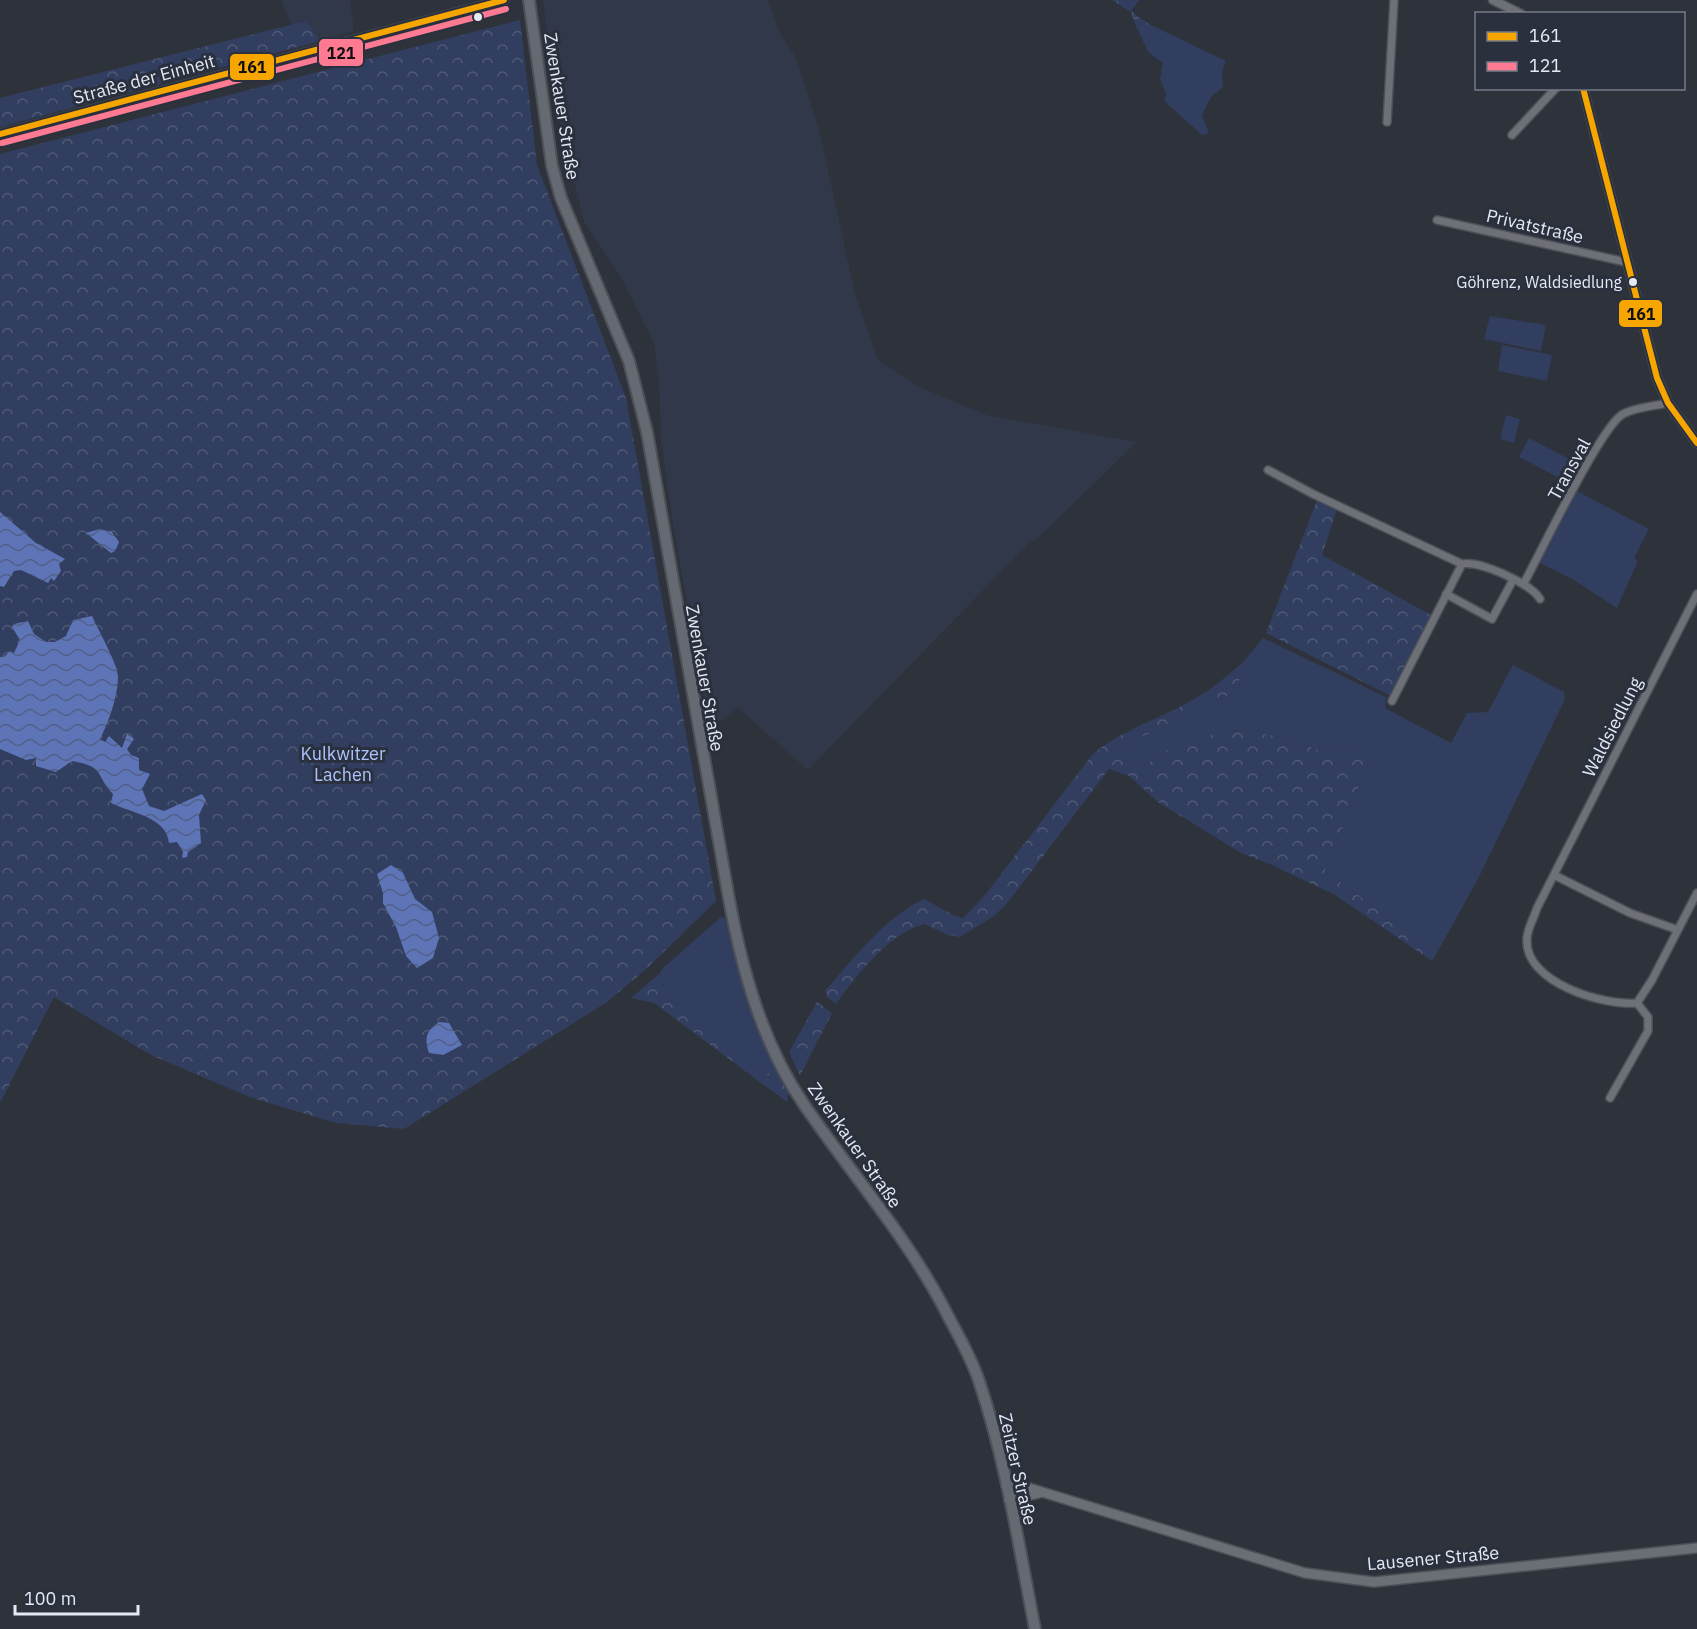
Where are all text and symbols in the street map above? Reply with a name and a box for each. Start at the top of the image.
unlabelled marker [472,11,484,23]
legend [1475,12,1685,90]
text: 161 [1529,24,1561,47]
street label: Zwenkauer Straße [539,31,585,181]
line badge: 121 [318,38,364,67]
text: 121 [327,43,356,63]
street label: Straße der Einheit [71,49,217,109]
line badge: 161 [229,53,275,81]
text: 121 [1529,54,1561,77]
text: 161 [238,57,267,77]
street label: Privatstraße [1484,204,1586,248]
place label: Göhrenz, Waldsiedlung [1456,272,1623,292]
marker: Göhrenz, Waldsiedlung [1627,276,1639,288]
line badge: 161 [1618,299,1663,328]
text: 161 [1627,304,1656,324]
street label: Transval [1543,434,1595,504]
street label: Zwenkauer Straße [681,603,729,753]
street label: Waldsiedlung [1577,673,1647,781]
park label: Kulkwitzer Lachen [300,742,386,786]
street label: Zwenkauer Straße [803,1078,907,1213]
street label: Zeitzer Straße [994,1411,1042,1527]
street label: Lausener Straße [1366,1541,1500,1575]
scale bar [15,1578,138,1616]
text: 100 m [24,1587,76,1610]

